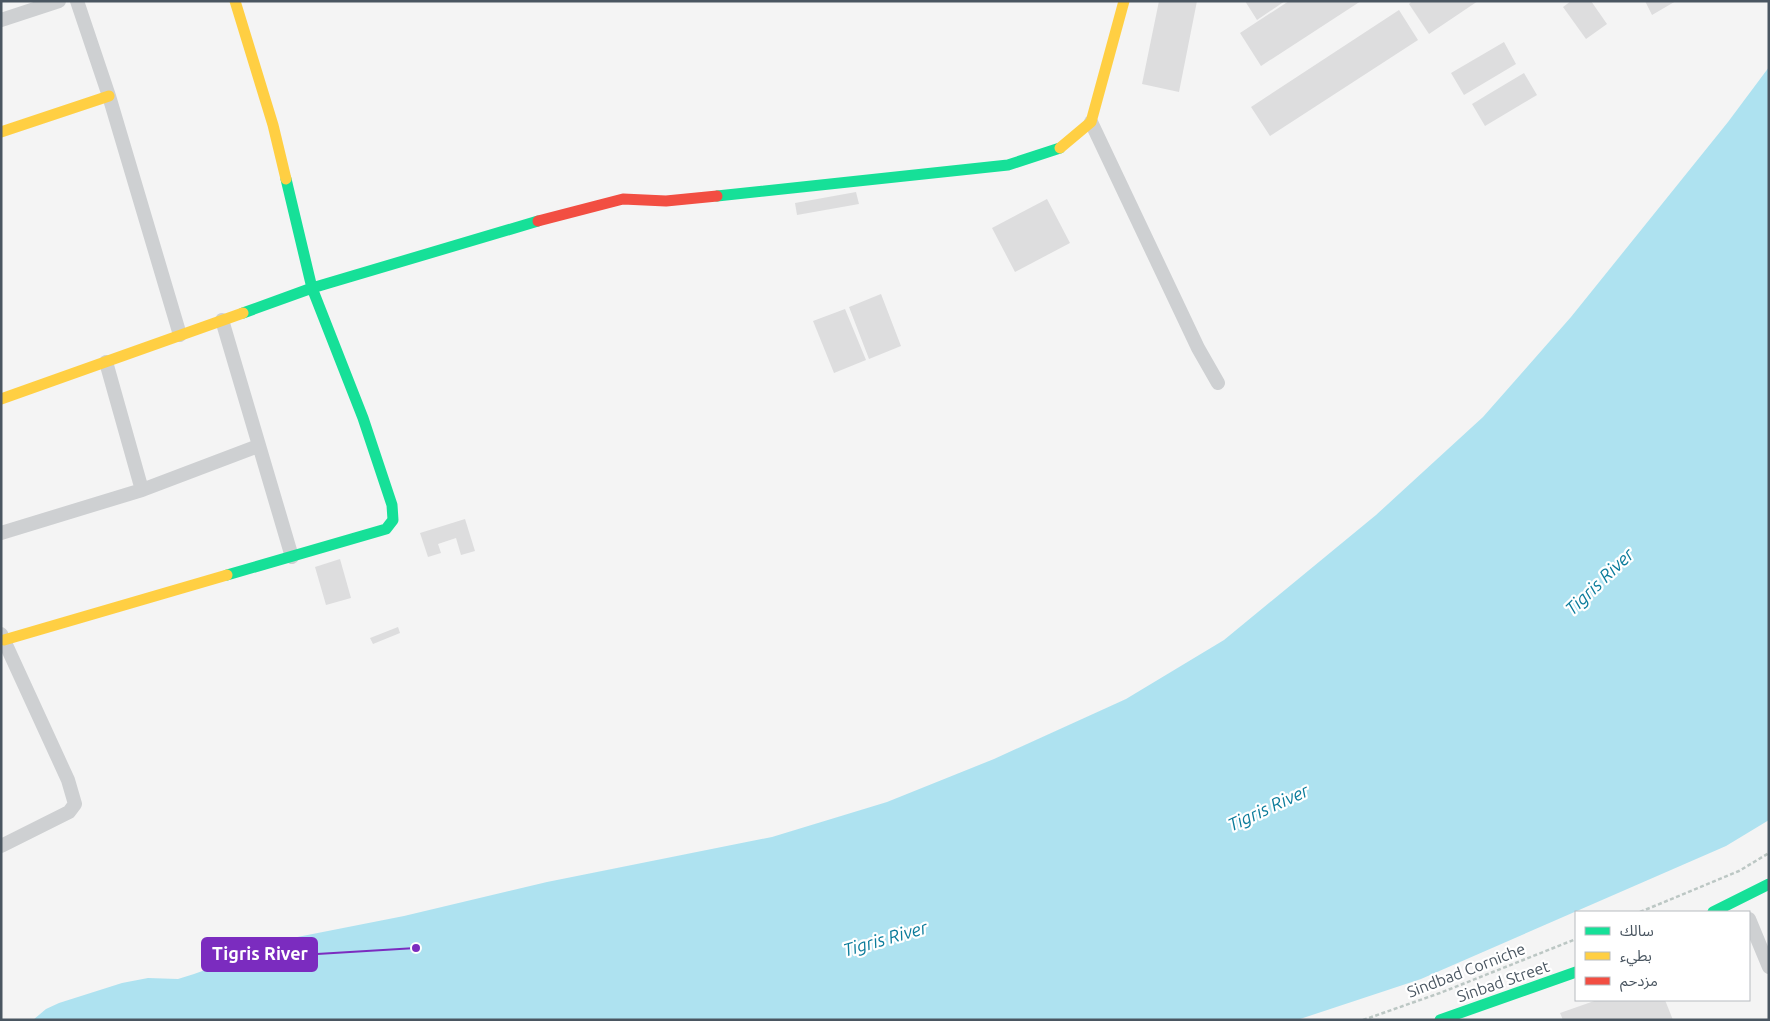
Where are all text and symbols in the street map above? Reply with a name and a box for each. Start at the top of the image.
water label: Tigris River [1561,543,1638,618]
water label: Tigris River [1224,779,1313,834]
legend [1575,911,1750,1001]
water label: Tigris River [840,916,931,960]
text: سالك [1620,922,1654,939]
callout: Tigris River [202,938,317,971]
street label: Sindbad Corniche [1404,939,1528,1001]
text: Tigris River [212,943,309,963]
text: بطيء [1620,947,1652,967]
street label: Sinbad Street [1454,957,1552,1005]
text: مزدحم [1620,972,1658,992]

